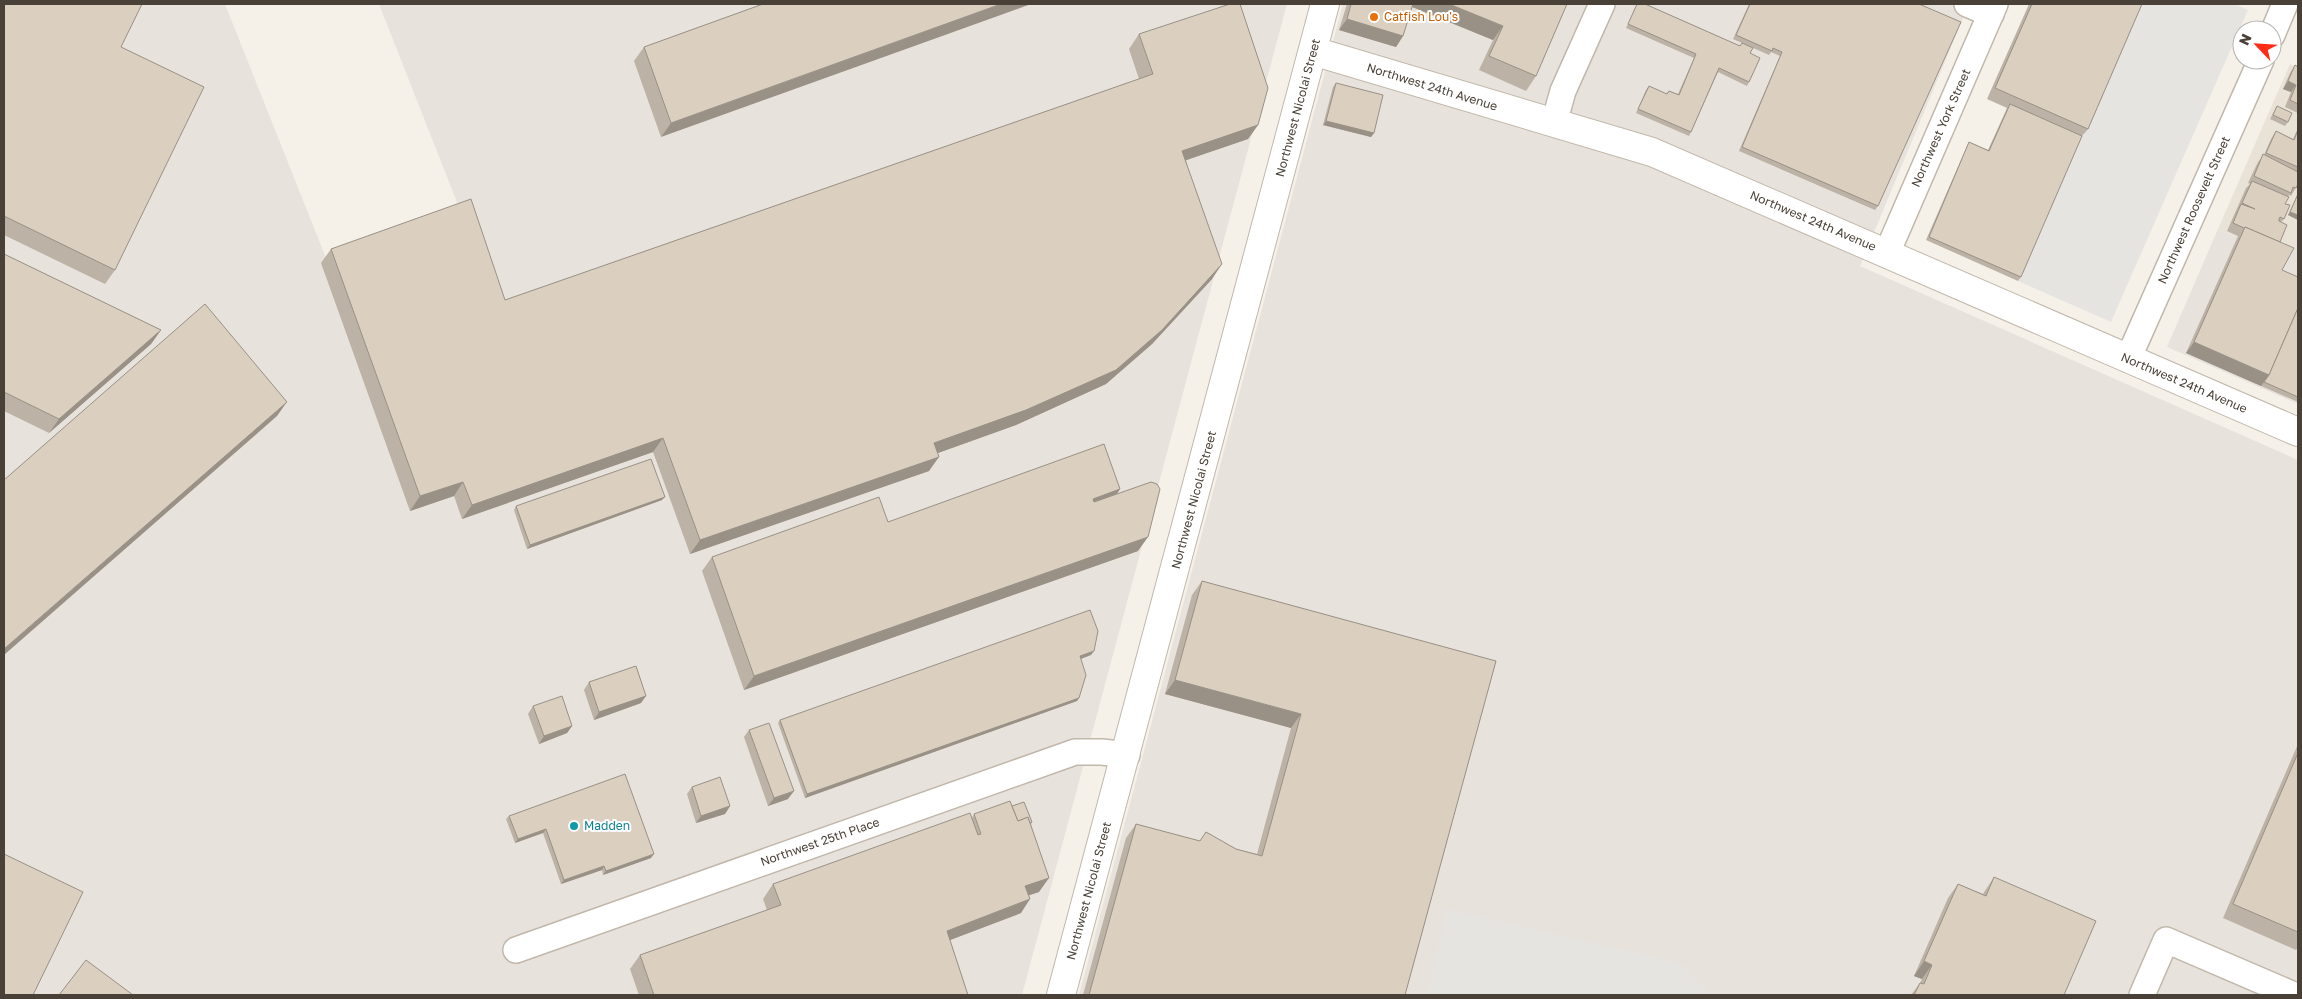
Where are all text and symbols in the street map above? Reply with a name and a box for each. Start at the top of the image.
place label: Catfish Lou's [1384,9,1458,24]
marker: Catfish Lou's [1368,11,1380,23]
north arrow [2232,20,2282,70]
text: N [2235,31,2255,48]
street label: Northwest Nicolai Street [1272,37,1323,179]
street label: Northwest 24th Avenue [1365,59,1499,114]
street label: Northwest York Street [1908,66,1973,189]
street label: Northwest Roosevelt Street [2154,134,2233,286]
street label: Northwest 24th Avenue [1748,187,1879,254]
street label: Northwest 24th Avenue [2119,349,2250,416]
street label: Northwest Nicolai Street [1168,429,1219,571]
street label: Northwest 25th Place [758,814,881,869]
place label: Madden [584,818,630,833]
marker: Madden [568,820,580,832]
street label: Northwest Nicolai Street [1063,820,1114,962]

